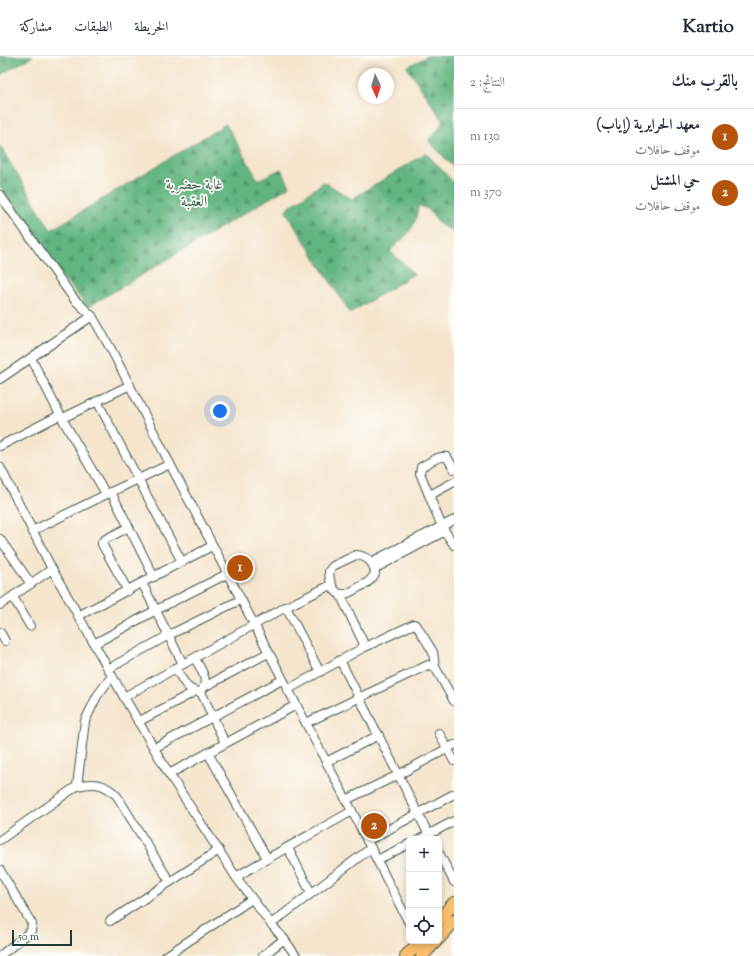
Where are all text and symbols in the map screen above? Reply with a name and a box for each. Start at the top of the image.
text: Kartio [682,14,734,41]
text: مشاركة [20,18,52,38]
text: الطبقات [74,18,112,38]
text: الخريطة [134,18,168,38]
north arrow [358,68,394,104]
text: بالقرب منك [672,70,738,94]
text: النتائج: 2 [470,74,505,92]
text: معهد الحرايرية (إياب) [596,115,700,136]
text: 130 m [470,128,500,146]
text: 1 [723,128,727,146]
text: موقف حافلات [635,142,700,160]
text: حي المشتل [650,171,700,192]
park label: غابة حضرية العقبة [165,175,223,213]
text: 370 m [470,184,502,202]
text: 2 [722,184,728,202]
text: موقف حافلات [635,198,700,216]
your location [210,401,230,421]
pin: 1 [227,553,253,583]
pin: 2 [361,811,387,841]
map controls [406,836,442,944]
button: + [406,836,442,872]
button: − [406,872,442,908]
button: locate [406,908,442,944]
scale bar [12,928,72,947]
text: 50 m [18,929,39,945]

